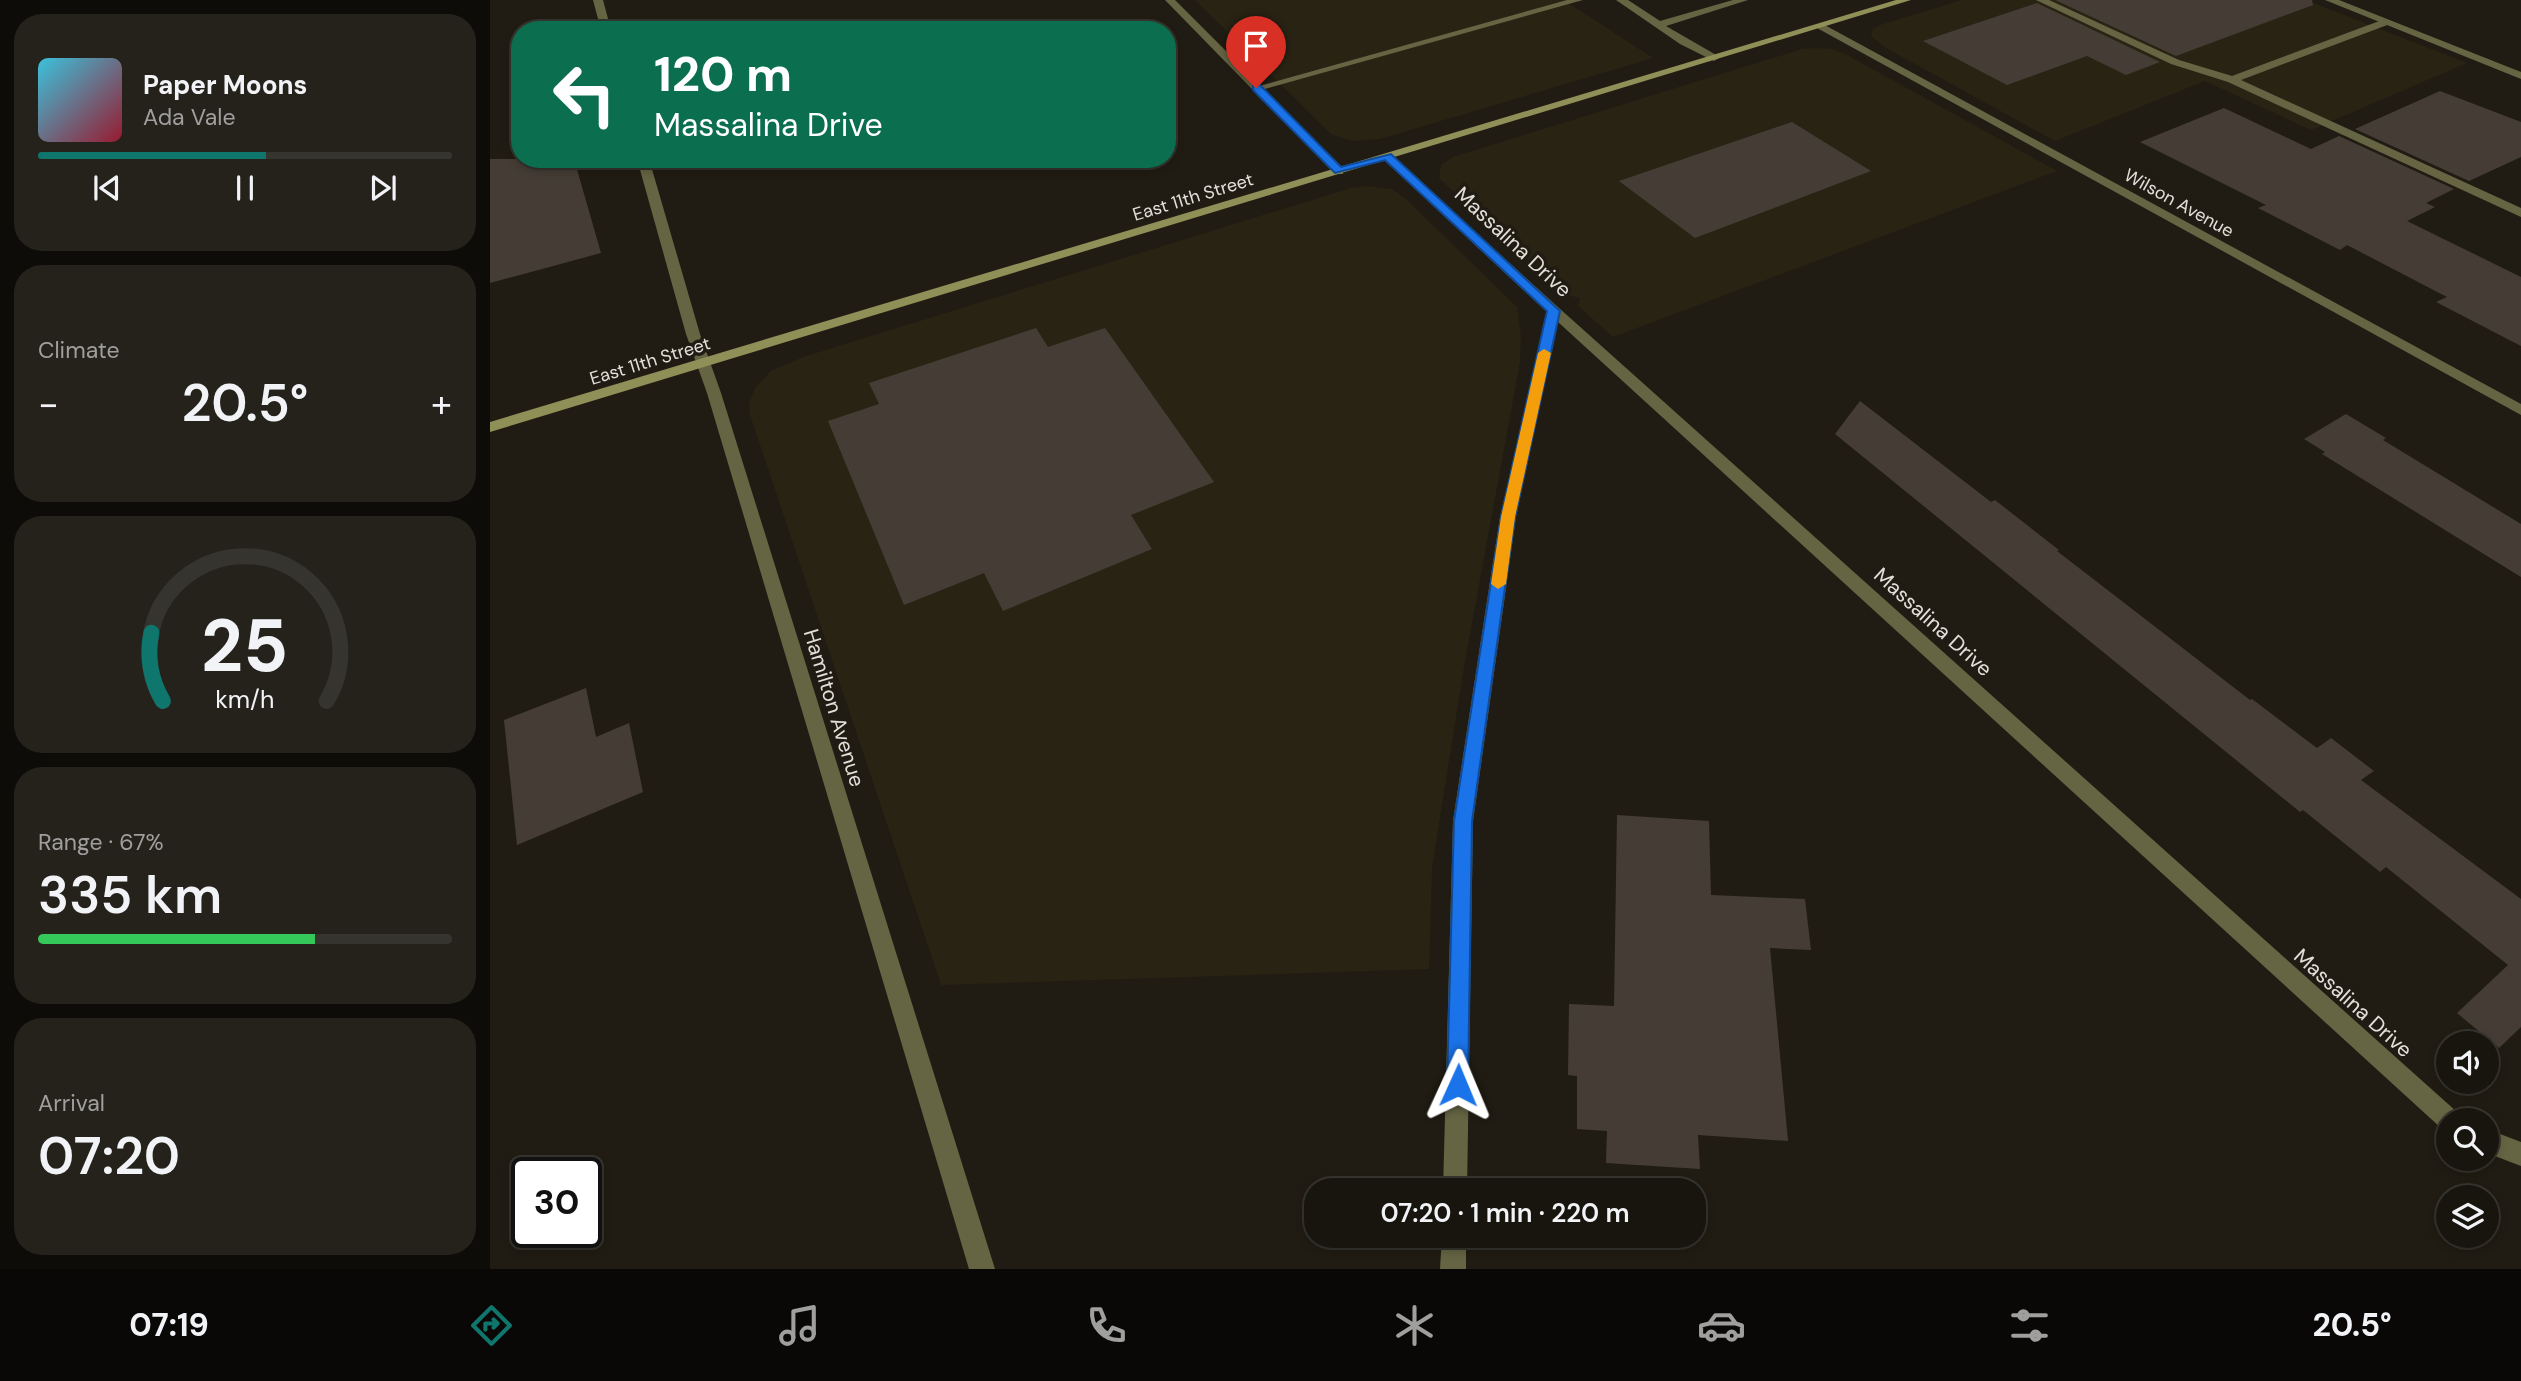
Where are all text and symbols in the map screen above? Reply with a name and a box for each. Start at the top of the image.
pin [1226,16,1286,88]
icon: arrive [1237,27,1275,65]
text: 120 m [654,42,792,106]
icon: left [539,49,630,140]
text: Paper Moons [143,68,307,102]
text: Ada Vale [143,102,236,132]
text: Massalina Drive [654,104,883,146]
street label: Wilson Avenue [2120,163,2238,243]
street label: East 11th Street [1130,167,1256,227]
icon: previous [88,169,126,207]
icon: pause [226,169,264,207]
icon: next [364,169,402,207]
street label: Massalina Drive [1449,181,1577,303]
street label: East 11th Street [587,331,713,391]
text: Climate [38,335,120,365]
text: 20.5° [182,369,308,437]
text: − [38,379,59,429]
text: + [431,379,452,429]
street label: Massalina Drive [1868,561,1998,683]
text: 25 [201,599,289,694]
street label: Hamilton Avenue [797,626,871,790]
text: km/h [215,682,275,715]
text: Range · 67% [38,827,164,857]
text: 335 km [38,861,222,929]
street label: Massalina Drive [2288,942,2418,1064]
map controls [2436,1031,2499,1248]
button: sound [2436,1031,2499,1094]
position arrow [1421,1048,1495,1122]
text: Arrival [38,1088,105,1118]
button: search [2436,1108,2499,1171]
text: 07:20 [38,1122,180,1190]
speed limit sign: 30 [511,1157,602,1248]
button: layers [2436,1185,2499,1248]
text: 07:20 · 1 min · 220 m [1380,1196,1630,1230]
icon: directions [467,1301,516,1350]
icon: music [775,1301,824,1350]
icon: phone [1082,1301,1131,1350]
icon: climate [1390,1301,1439,1350]
icon: car [1697,1301,1746,1350]
icon: filters [2005,1301,2054,1350]
text: 07:19 [129,1304,209,1346]
text: 20.5° [2312,1304,2392,1346]

